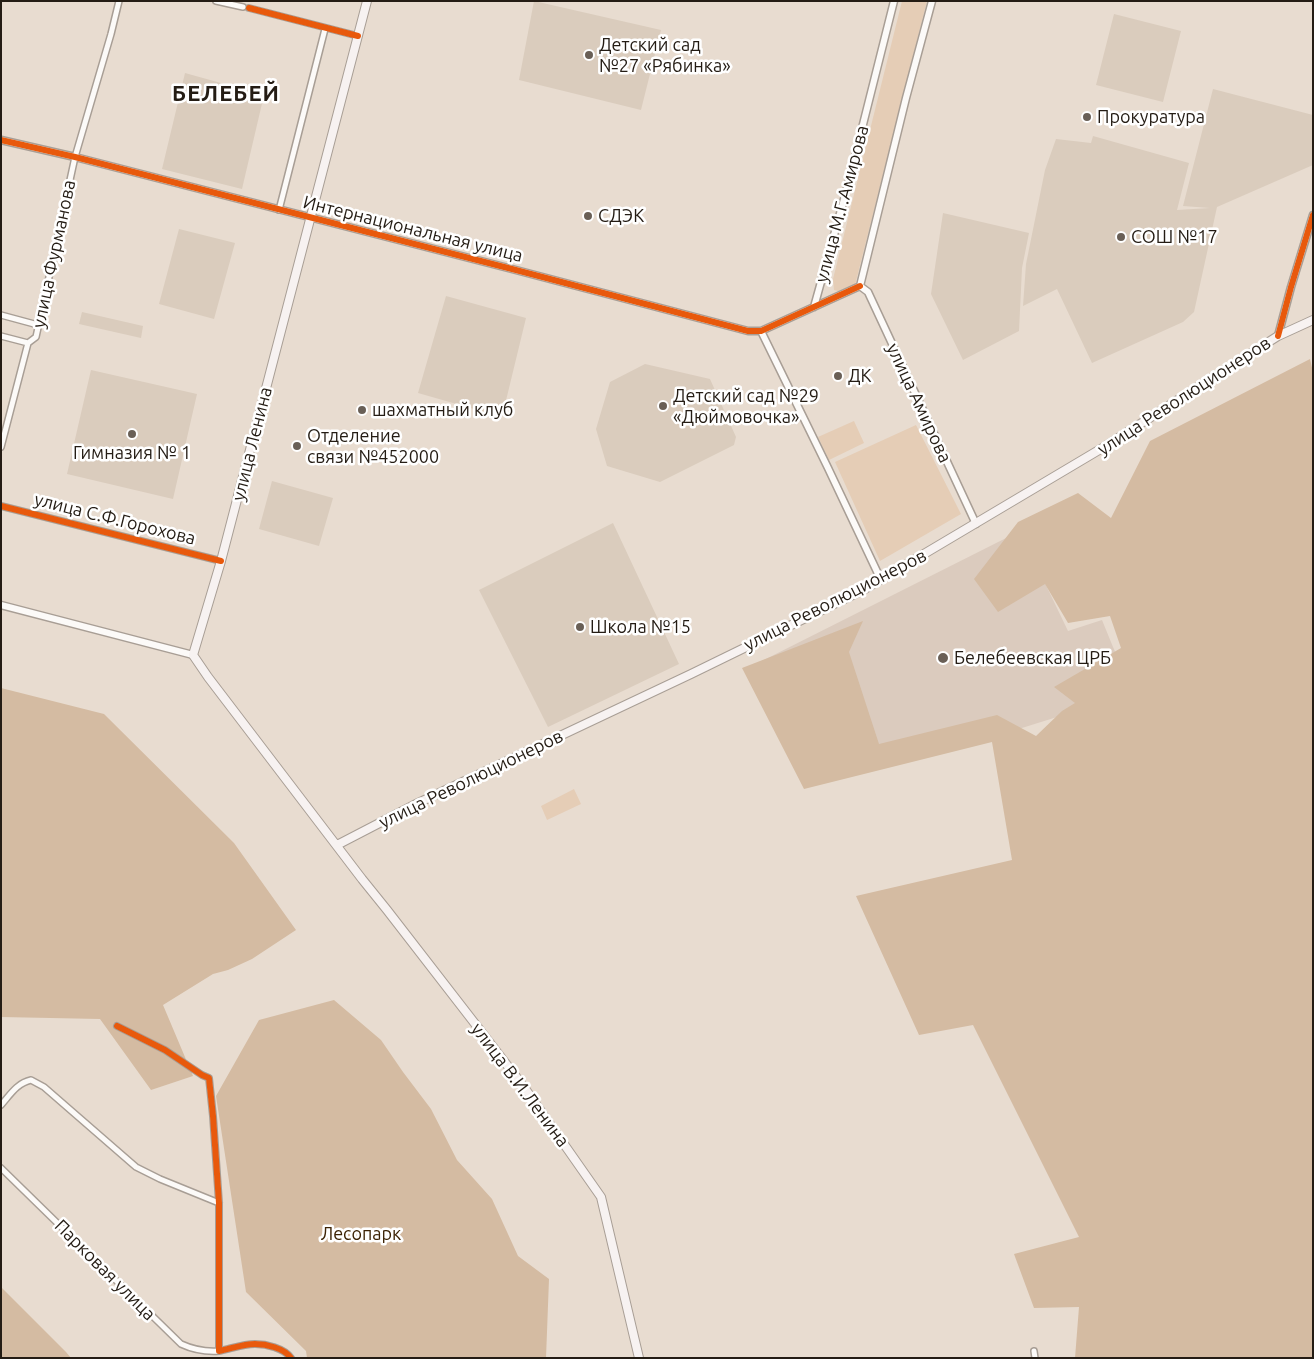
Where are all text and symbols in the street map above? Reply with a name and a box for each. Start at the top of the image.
place label: Детский сад №27 «Рябинка» [599,34,731,76]
marker: Детский сад №27 «Рябинка» [583,49,595,61]
district label: БЕЛЕБЕЙ [171,81,281,107]
place label: Прокуратура [1097,106,1205,128]
marker: Прокуратура [1081,111,1093,123]
street label: улица М.Г.Амирова [811,123,873,285]
street label: улица Фурманова [28,178,80,330]
street label: Интернациональная улица [301,191,525,267]
place label: СДЭК [598,205,644,227]
marker: СДЭК [582,210,594,222]
place label: СОШ №17 [1131,226,1218,248]
marker: СОШ №17 [1115,231,1127,243]
street label: улица Революционеров [1093,332,1275,460]
street label: улица Амирова [882,340,956,466]
place label: ДК [848,365,872,387]
marker: ДК [832,370,844,382]
street label: улица Ленина [227,385,277,503]
place label: Детский сад №29 «Дюймовочка» [673,385,819,428]
place label: шахматный клуб [372,399,513,421]
marker: Детский сад №29 «Дюймовочка» [657,400,669,412]
marker: шахматный клуб [356,404,368,416]
place label: Отделение связи №452000 [307,425,439,468]
marker: Гимназия № 1 [126,428,138,440]
marker: Отделение связи №452000 [291,440,303,452]
place label: Гимназия № 1 [73,442,191,464]
street label: улица С.Ф.Горохова [32,489,198,549]
street label: улица Революционеров [740,545,930,655]
place label: Школа №15 [590,616,691,638]
marker: Школа №15 [574,621,586,633]
place label: Белебеевская ЦРБ [954,647,1111,669]
marker: Белебеевская ЦРБ [936,651,950,665]
street label: улица Революционеров [375,725,567,833]
street label: улица В.И.Ленина [466,1019,574,1151]
street label: Парковая улица [50,1215,160,1325]
park label: Лесопарк [321,1223,401,1245]

